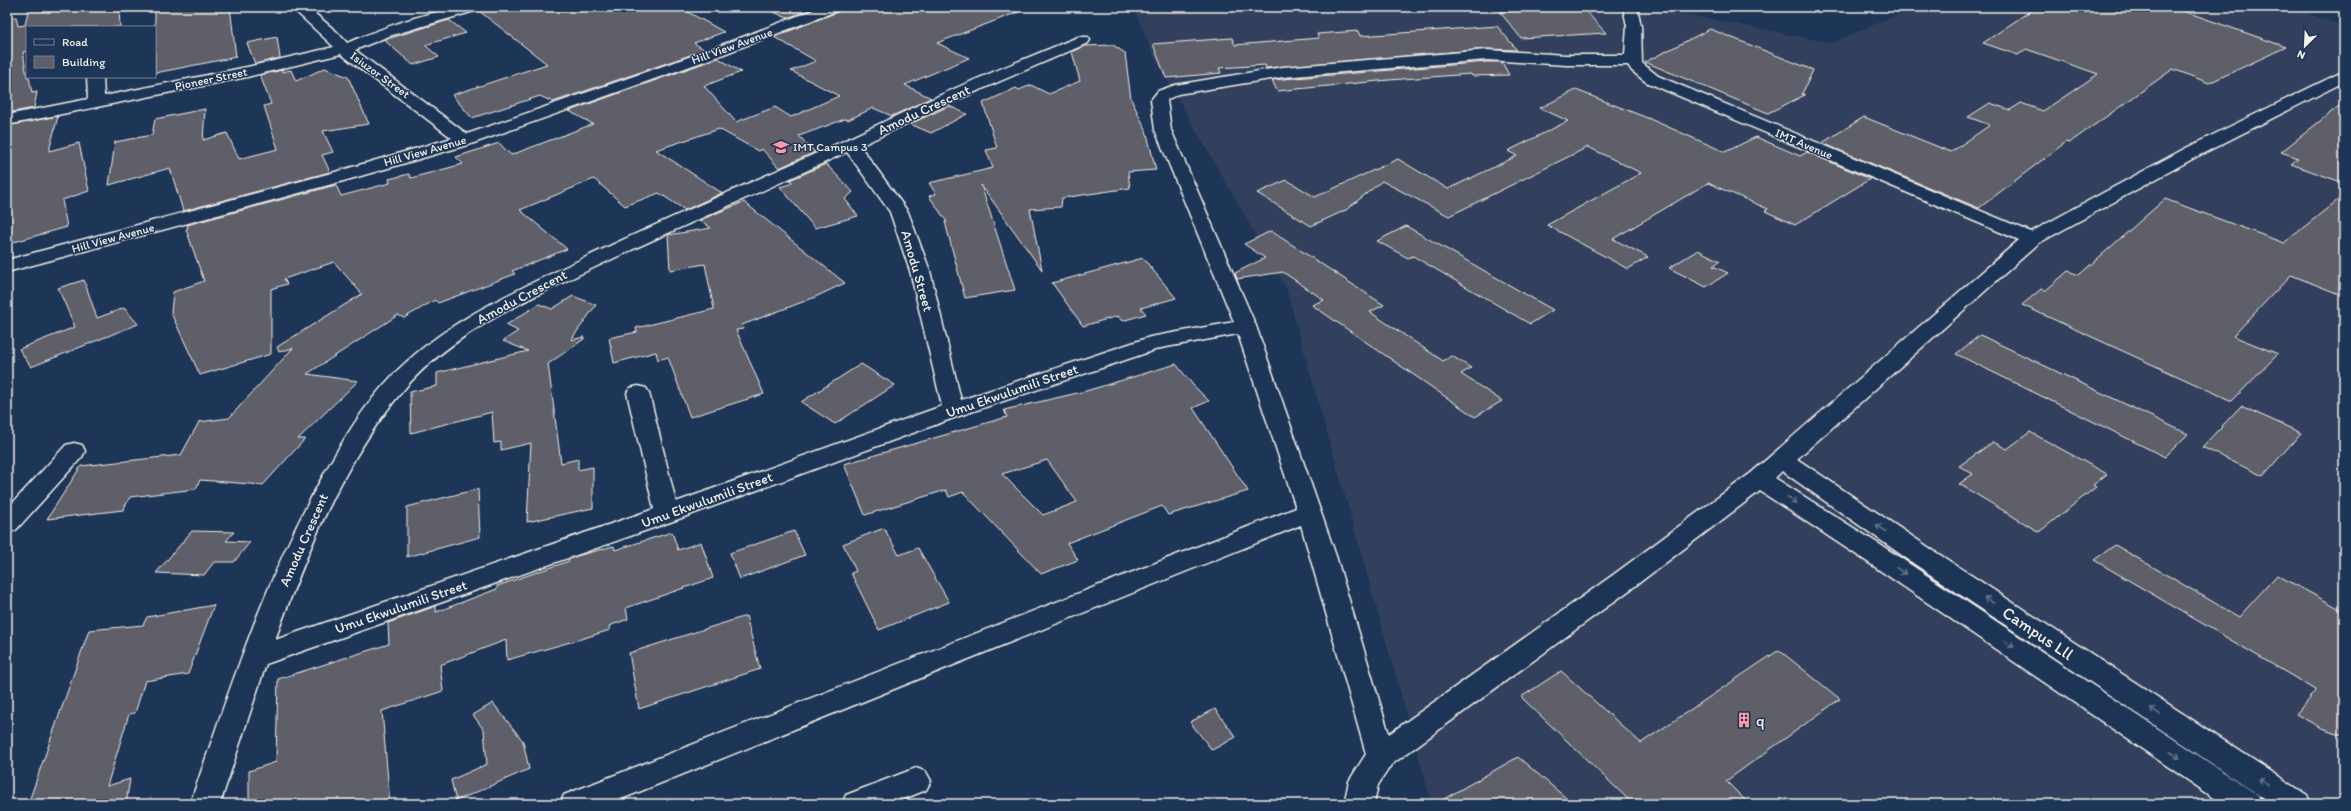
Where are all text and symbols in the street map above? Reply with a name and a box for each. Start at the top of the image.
street label: Hill View Avenue [690,25,775,67]
legend [26,26,156,78]
north arrow [2285,26,2325,66]
text: Road [62,35,88,49]
text: N [2295,47,2307,62]
street label: Isiuzor Street [347,49,413,102]
text: Building [62,55,106,69]
street label: Pioneer Street [174,64,249,93]
street label: Amodu Crescent [875,81,973,139]
street label: IMT Avenue [1773,126,1835,162]
street label: Hill View Avenue [382,132,468,169]
school or university icon: IMT Campus 3 [772,138,790,156]
place label: IMT Campus 3 [793,140,868,154]
street label: Hill View Avenue [70,220,156,256]
street label: Amodu Street [897,229,937,313]
street label: Amodu Crescent [474,266,570,328]
street label: Umu Ekwulumili Street [944,360,1080,422]
street label: Umu Ekwulumili Street [639,468,775,532]
street label: Amodu Crescent [276,491,332,589]
one-way arrow [1786,496,1797,505]
one-way arrow [1876,524,1887,532]
one-way arrow [1895,567,1906,575]
street label: Umu Ekwulumili Street [333,576,469,638]
one-way arrow [1984,596,1995,604]
street label: Campus Lll [1999,602,2077,664]
one-way arrow [2003,640,2014,648]
one-way arrow [2150,707,2161,715]
place label: q [1756,710,1765,730]
building icon: q [1735,711,1753,729]
one-way arrow [2169,751,2180,759]
one-way arrow [2258,778,2270,786]

